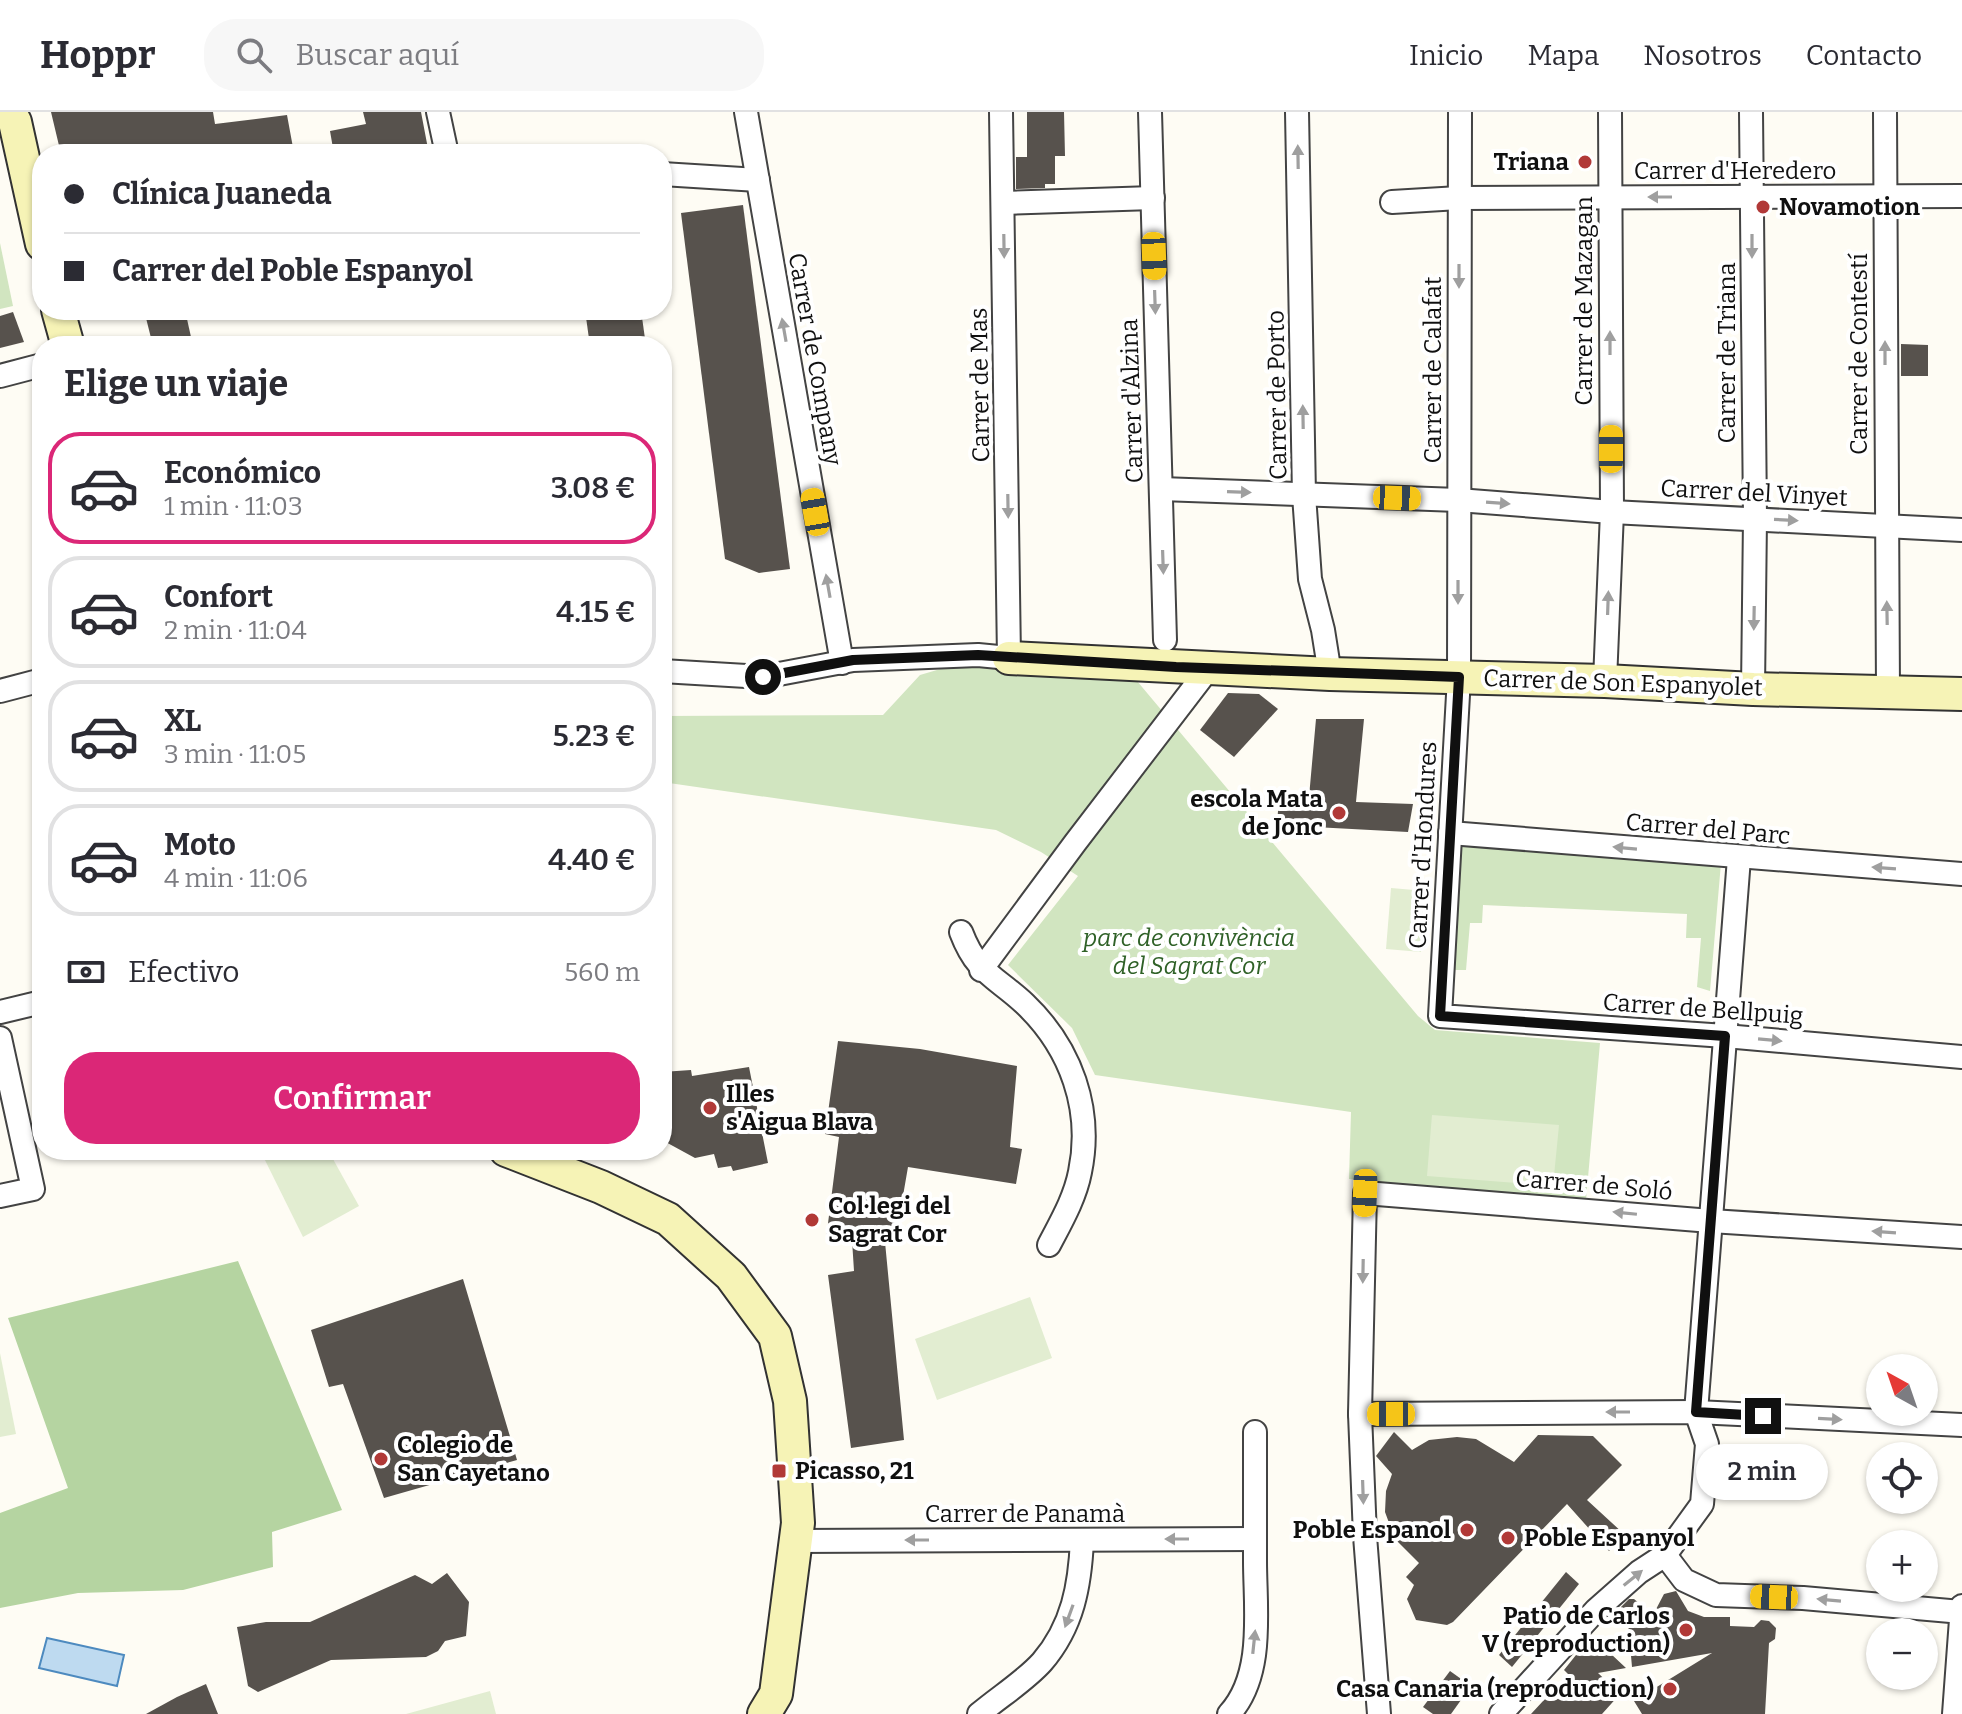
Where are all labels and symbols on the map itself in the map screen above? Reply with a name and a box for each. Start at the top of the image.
one-way arrow [1292,144,1304,169]
place label: Triana [1494,148,1570,176]
marker: Triana [1576,153,1594,171]
street label: Carrer d'Heredero [1634,157,1836,185]
one-way arrow [1647,191,1672,203]
place label: Novamotion [1779,193,1921,221]
street label: Carrer de Mazagan [1570,196,1598,406]
marker: Novamotion [1754,198,1772,216]
car [1141,232,1167,280]
one-way arrow [998,234,1011,259]
one-way arrow [1746,234,1758,259]
street label: Carrer de Company [783,251,848,468]
street label: Carrer de Contestí [1845,253,1873,455]
street label: Carrer de Triana [1713,262,1741,444]
one-way arrow [1453,264,1465,289]
street label: Carrer de Calafat [1419,276,1447,463]
one-way arrow [1149,290,1162,315]
street label: Carrer de Mas [965,307,995,463]
street label: Carrer de Porto [1262,310,1292,480]
one-way arrow [777,317,789,342]
street label: Carrer d'Alzina [1115,318,1149,484]
one-way arrow [1604,330,1616,355]
one-way arrow [1879,340,1891,365]
one-way arrow [1297,404,1309,429]
car [1599,425,1623,473]
street label: Carrer del Vinyet [1660,474,1849,512]
one-way arrow [1227,485,1252,498]
car [1373,485,1421,511]
car [799,486,831,538]
one-way arrow [1001,494,1014,519]
one-way arrow [1486,497,1511,510]
one-way arrow [1774,514,1799,527]
one-way arrow [1157,550,1169,575]
one-way arrow [822,573,834,598]
one-way arrow [1452,580,1464,605]
one-way arrow [1602,590,1615,615]
one-way arrow [1881,600,1893,625]
one-way arrow [1747,606,1760,631]
route start [745,659,781,695]
street label: Carrer de Son Espanyolet [1483,664,1763,702]
street label: Carrer d'Hondures [1404,741,1442,949]
place label: escola Mata de Jonc [1190,785,1324,841]
marker: escola Mata de Jonc [1330,804,1348,822]
street label: Carrer del Parc [1624,808,1792,850]
one-way arrow [1612,841,1637,854]
one-way arrow [1871,861,1896,874]
park label: parc de convivència del Sagrat Cor [1081,924,1295,980]
street label: Carrer de Bellpuig [1602,988,1804,1030]
one-way arrow [1757,1034,1782,1047]
place label: Illes s'Aigua Blava [726,1080,874,1136]
marker: Illes s'Aigua Blava [701,1099,719,1117]
street label: Carrer de Soló [1514,1164,1674,1206]
car [1352,1169,1378,1217]
place label: Col·legi del Sagrat Cor [828,1192,951,1248]
one-way arrow [1612,1207,1637,1220]
marker: Col·legi del Sagrat Cor [803,1211,821,1229]
one-way arrow [1871,1225,1896,1238]
one-way arrow [1357,1259,1370,1284]
north arrow [1866,1354,1938,1426]
route end [1745,1398,1781,1434]
car [1367,1402,1415,1426]
one-way arrow [1605,1406,1630,1418]
one-way arrow [1818,1413,1843,1426]
place label: Colegio de San Cayetano [397,1431,550,1487]
callout: 2 min [1697,1444,1829,1500]
marker: Colegio de San Cayetano [372,1450,390,1468]
place label: Picasso, 21 [795,1457,914,1485]
marker: Picasso, 21 [770,1462,788,1480]
one-way arrow [1357,1480,1370,1505]
street label: Carrer de Panamà [925,1500,1125,1528]
place label: Poble Espanol [1293,1516,1452,1544]
marker: Poble Espanol [1458,1521,1476,1539]
place label: Poble Espanyol [1524,1524,1695,1552]
marker: Poble Espanyol [1499,1529,1517,1547]
one-way arrow [1164,1533,1189,1545]
one-way arrow [904,1534,929,1547]
one-way arrow [1623,1570,1643,1587]
car [1750,1584,1798,1610]
one-way arrow [1816,1593,1841,1606]
place label: Patio de Carlos V (reproduction) [1482,1602,1670,1658]
one-way arrow [1062,1604,1075,1628]
marker: Patio de Carlos V (reproduction) [1677,1621,1695,1639]
one-way arrow [1248,1629,1261,1654]
place label: Casa Canaria (reproduction) [1336,1675,1654,1703]
marker: Casa Canaria (reproduction) [1661,1680,1679,1698]

